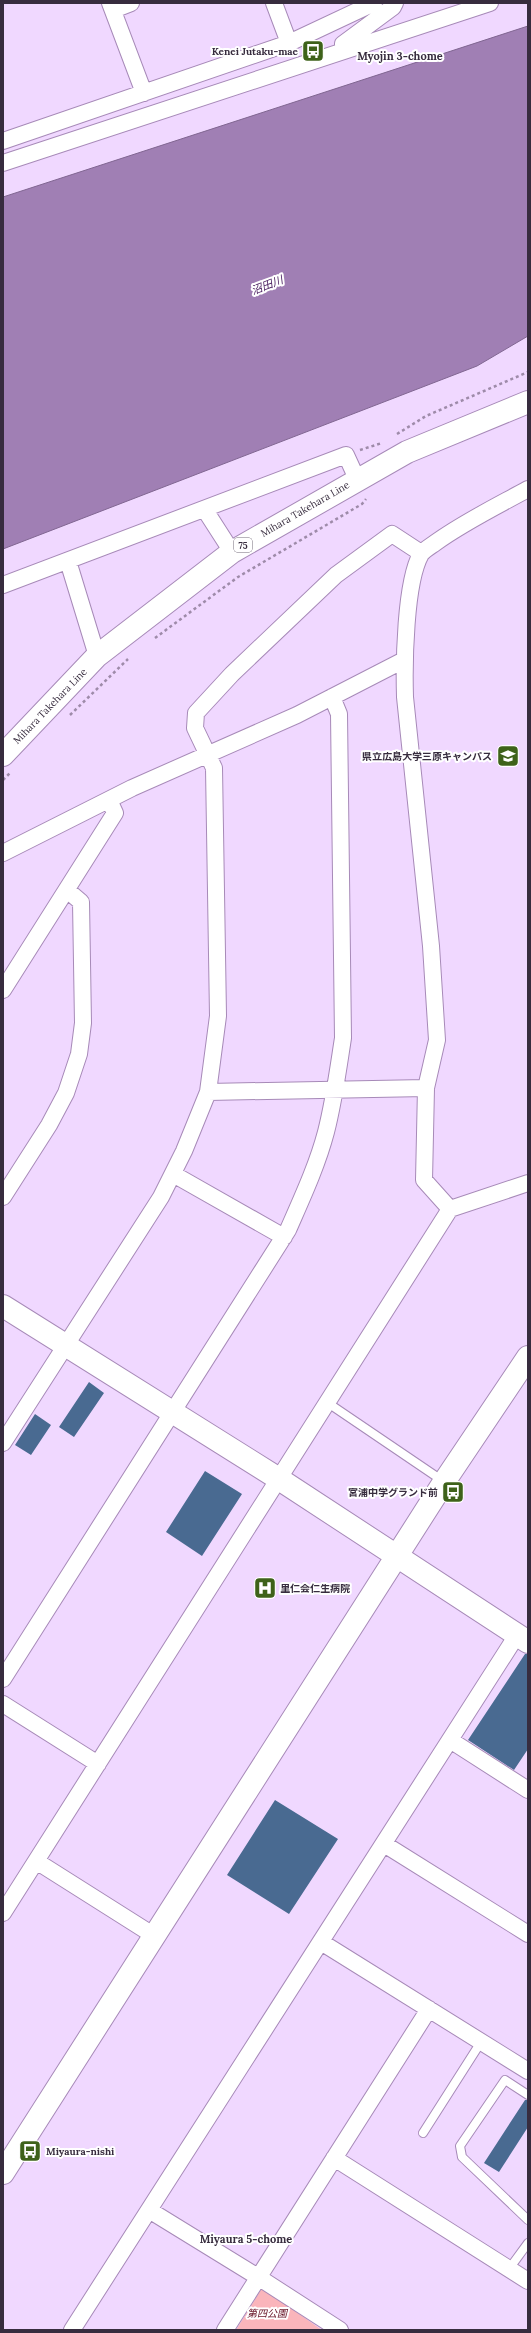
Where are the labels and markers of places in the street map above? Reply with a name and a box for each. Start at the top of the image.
bus stop icon: Kenei Jutaku-mae [300,38,326,64]
place label: Kenei Jutaku-mae [212,45,299,58]
school or university icon: 県立広島大学三原キャンパス [495,743,521,769]
place label: 県立広島大学三原キャンパス [362,750,492,763]
bus stop icon: 宮浦中学グランド前 [440,1479,466,1505]
place label: 宮浦中学グランド前 [348,1486,438,1499]
hospital icon: 里仁会仁生病院 [252,1575,278,1601]
place label: 里仁会仁生病院 [280,1582,350,1595]
bus stop icon: Miyaura-nishi [17,2138,43,2164]
place label: Miyaura-nishi [46,2145,115,2158]

